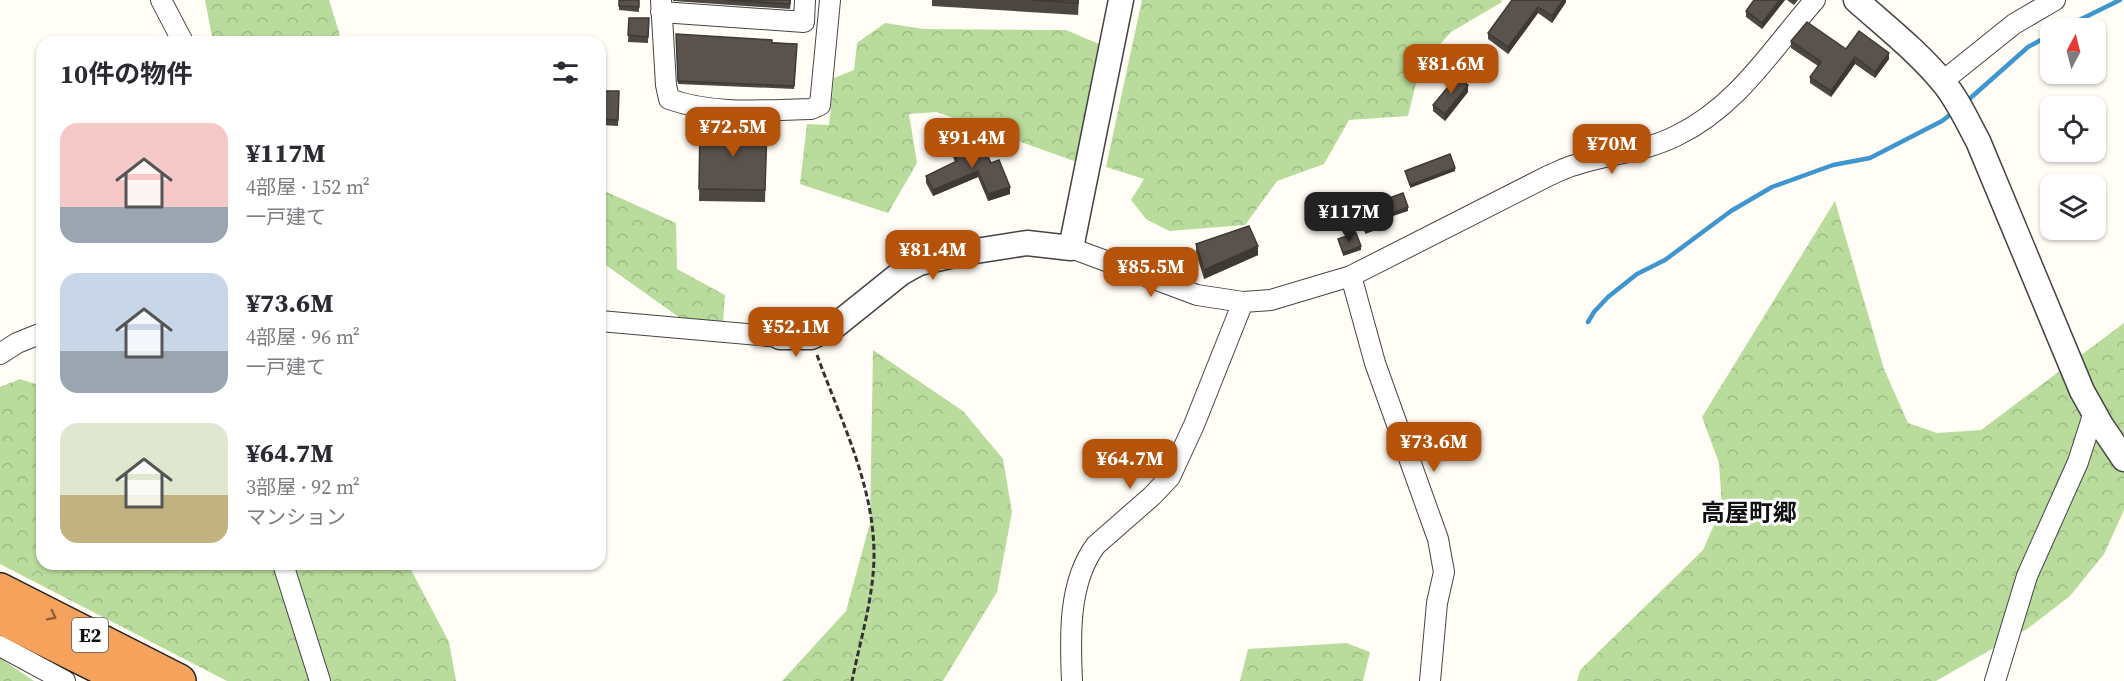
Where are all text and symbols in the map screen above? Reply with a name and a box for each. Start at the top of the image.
north arrow [2040,18,2106,84]
map controls [2040,18,2106,240]
pin: ¥81.6M [1402,44,1500,95]
text: ¥81.6M [1417,49,1485,77]
text: 10件の物件 [60,56,192,92]
icon: filters [549,56,582,89]
button: locate [2040,96,2106,162]
pin: ¥72.5M [684,107,782,158]
text: ¥72.5M [699,112,767,140]
pin: ¥91.4M [923,118,1021,169]
text: ¥91.4M [938,123,1006,151]
pin: ¥70M [1576,124,1648,175]
text: ¥70M [1587,129,1637,157]
text: ¥117M [246,135,326,171]
icon: home [108,147,180,219]
text: 4部屋 · 152 m² [246,173,370,201]
button: layers [2040,174,2106,240]
pin: ¥117M [1307,192,1391,243]
text: ¥117M [1318,197,1380,225]
text: 一戸建て [246,203,326,231]
pin: ¥81.4M [884,230,982,281]
text: ¥81.4M [899,235,967,263]
pin: ¥85.5M [1102,247,1200,298]
text: ¥85.5M [1117,252,1185,280]
text: ¥73.6M [246,285,333,321]
icon: home [108,297,180,369]
pin: ¥52.1M [747,307,845,358]
text: ¥52.1M [762,312,830,340]
text: 4部屋 · 96 m² [246,323,360,351]
text: 一戸建て [246,353,326,381]
pin: ¥73.6M [1385,422,1483,473]
text: ¥73.6M [1400,427,1468,455]
text: ¥64.7M [246,435,333,471]
pin: ¥64.7M [1081,439,1179,490]
text: ¥64.7M [1096,444,1164,472]
icon: home [108,447,180,519]
text: 3部屋 · 92 m² [246,473,360,501]
district label: 高屋町郷 [1701,496,1797,529]
text: マンション [246,503,346,531]
one-way arrow [46,609,57,621]
road number: E2 [72,618,108,652]

